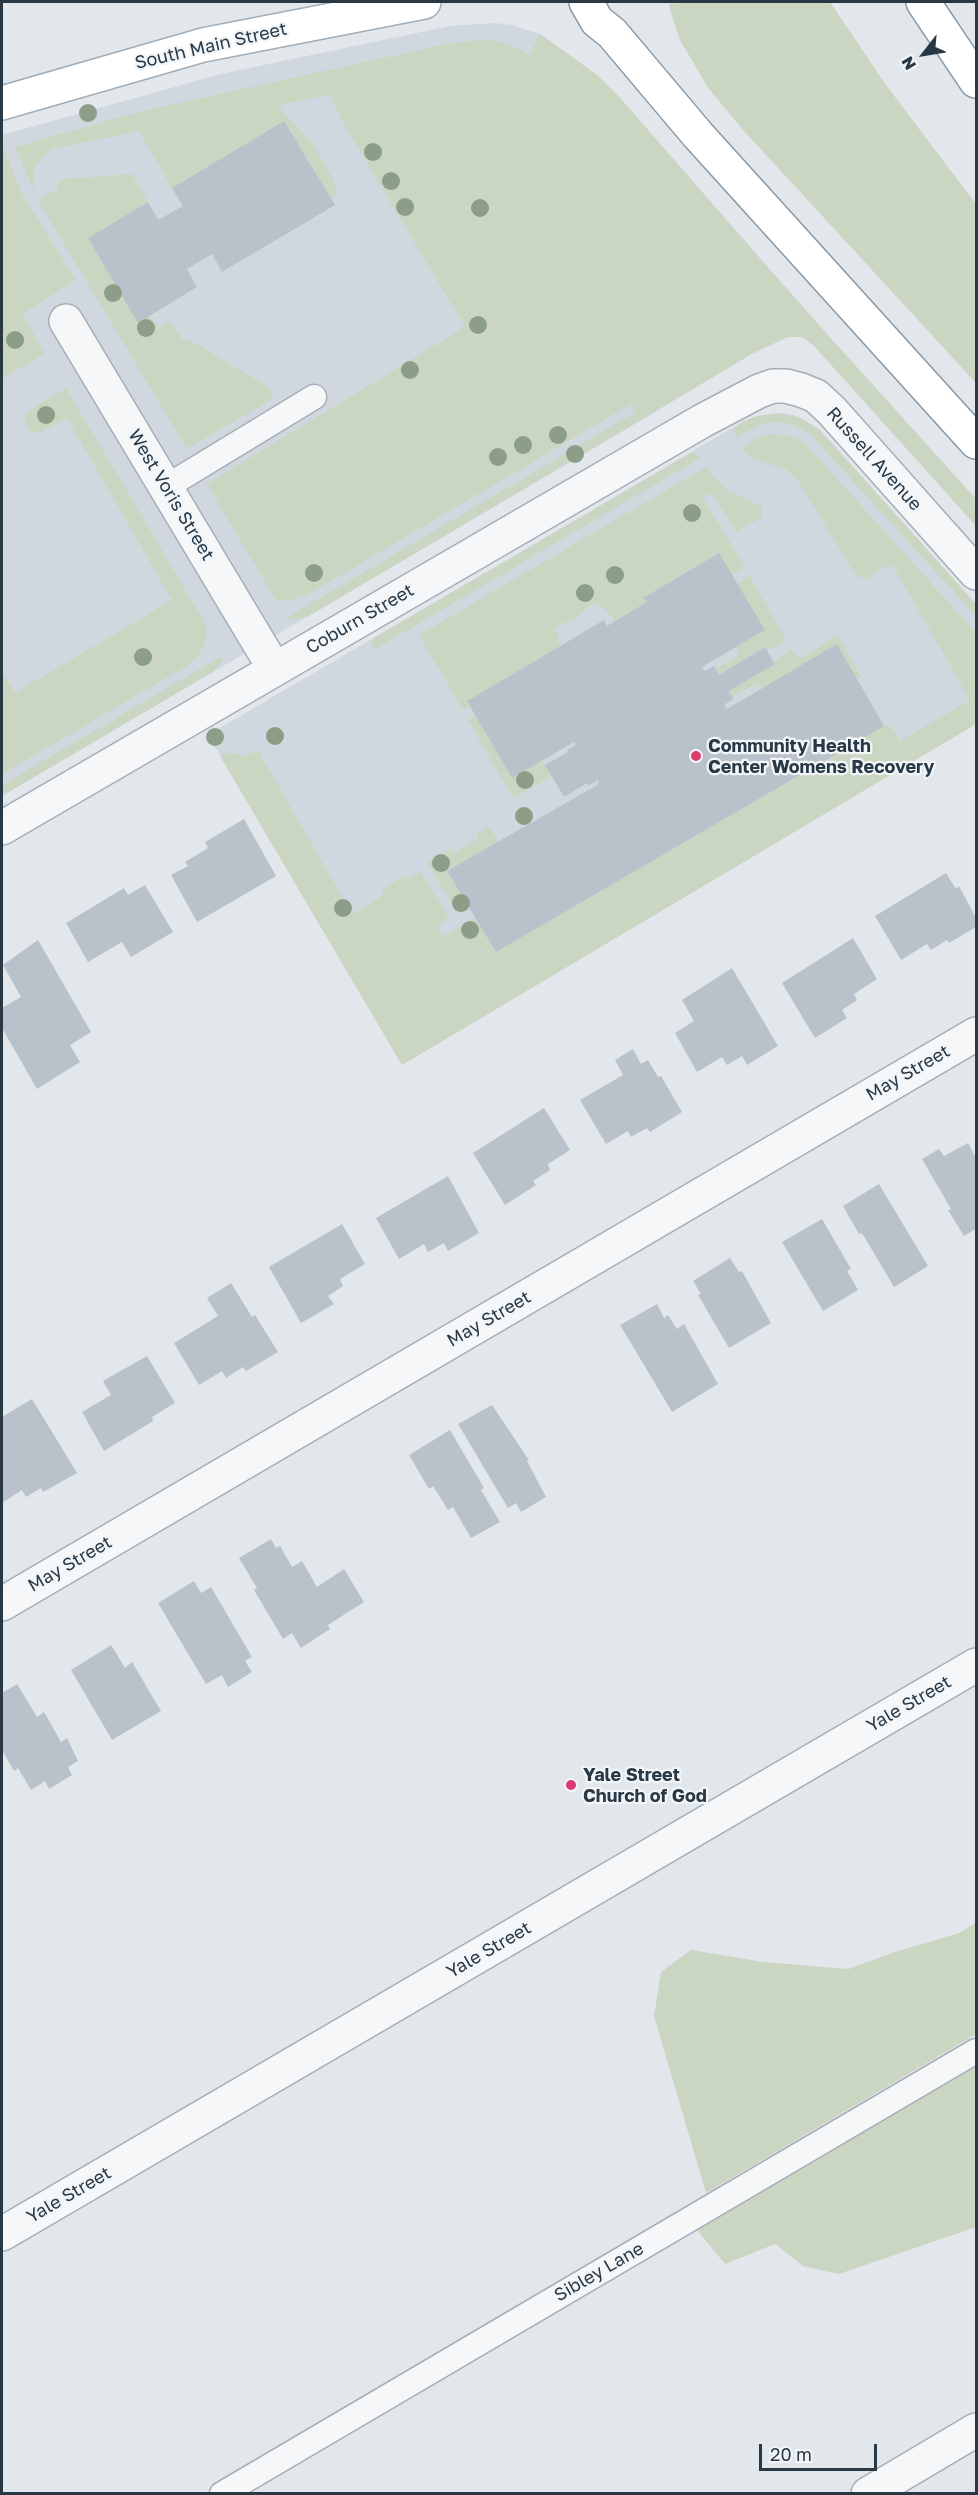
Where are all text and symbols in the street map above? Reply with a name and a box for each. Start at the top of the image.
street label: South Main Street [133,18,289,74]
north arrow [894,24,954,84]
text: N [897,53,920,74]
street label: Russell Avenue [822,403,926,515]
street label: West Voris Street [123,425,219,565]
street label: Coburn Street [302,579,418,659]
place label: Community Health Center Womens Recovery [708,735,934,777]
marker: Community Health Center Womens Recovery [689,749,703,763]
street label: May Street [862,1040,954,1106]
street label: May Street [443,1286,535,1352]
street label: May Street [24,1531,116,1597]
street label: Yale Street [863,1671,955,1737]
place label: Yale Street Church of God [583,1764,707,1806]
marker: Yale Street Church of God [564,1778,578,1792]
street label: Yale Street [443,1917,535,1983]
street label: Yale Street [23,2162,115,2228]
street label: Sibley Lane [550,2238,648,2306]
scale bar [762,2432,880,2470]
text: 20 m [770,2443,812,2465]

